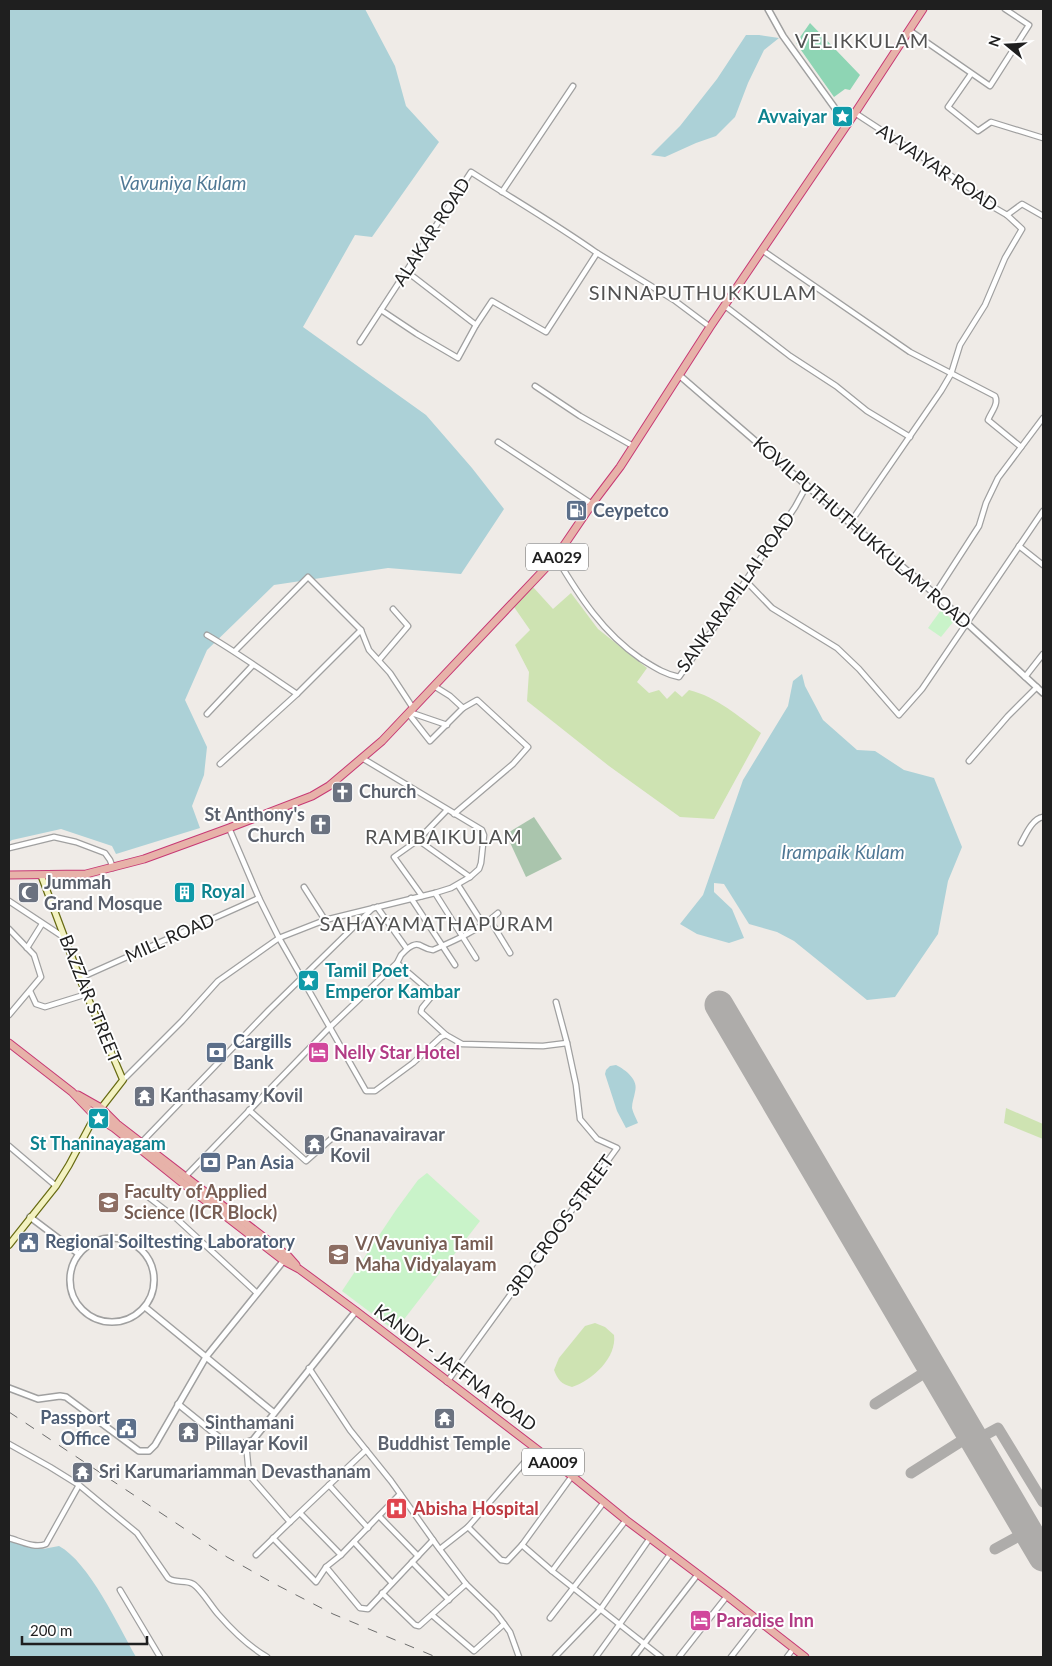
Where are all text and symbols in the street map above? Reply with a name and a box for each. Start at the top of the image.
north arrow [982,20,1032,70]
district label: VELIKKULAM [795,28,929,52]
text: N [984,33,1004,49]
place label: Avvaiyar [757,105,827,127]
place icon: Avvaiyar [831,105,855,129]
street label: AVVAIYAR ROAD [873,119,1002,216]
water label: Vavuniya Kulam [119,171,247,194]
street label: ALAKAR ROAD [388,173,474,290]
district label: SINNAPUTHUKKULAM [589,280,817,304]
street label: KOVILPUTHUTHUKKULAM ROAD [749,431,976,633]
fuel station icon: Ceypetco [565,499,589,523]
place label: Ceypetco [593,499,669,521]
street label: SANKARAPILLAI ROAD [672,507,799,676]
road number: AA029 [526,544,588,570]
church icon: Church [331,780,355,804]
place label: Church [359,780,417,802]
place label: St Anthony's Church [204,803,305,846]
church icon: St Anthony's Church [309,813,333,837]
district label: RAMBAIKULAM [365,824,523,848]
water label: Irampaik Kulam [781,840,905,863]
place label: Jummah Grand Mosque [44,871,163,914]
building icon: Royal [173,880,197,904]
place label: Royal [201,880,245,902]
mosque icon: Jummah Grand Mosque [16,881,40,905]
street label: MILL ROAD [122,908,218,967]
district label: SAHAYAMATHAPURAM [320,911,554,935]
street label: BAZZAR STREET [55,931,127,1066]
place label: Tamil Poet Emperor Kambar [325,959,460,1002]
place icon: Tamil Poet Emperor Kambar [297,969,321,993]
place label: Cargills Bank [233,1030,292,1073]
bank icon: Cargills Bank [205,1040,229,1064]
hotel icon: Nelly Star Hotel [306,1041,330,1065]
place label: Nelly Star Hotel [334,1041,460,1063]
temple icon: Kanthasamy Kovil [132,1084,156,1108]
place label: Kanthasamy Kovil [160,1084,303,1106]
place icon: St Thaninayagam [86,1107,110,1131]
place label: Gnanavairavar Kovil [330,1123,445,1166]
place label: St Thaninayagam [30,1132,166,1154]
temple icon: Gnanavairavar Kovil [302,1133,326,1157]
street label: 3RD CROOS STREET [500,1150,618,1300]
bank icon: Pan Asia [198,1151,222,1175]
place label: Pan Asia [226,1151,294,1173]
place label: Faculty of Applied Science (ICR Block) [124,1180,277,1223]
school or university icon: Faculty of Applied Science (ICR Block) [96,1190,120,1214]
public building icon: Regional Soiltesting Laboratory [17,1230,41,1254]
place label: Regional Soiltesting Laboratory [45,1230,295,1252]
place label: V/Vavuniya Tamil Maha Vidyalayam [354,1232,496,1275]
school or university icon: V/Vavuniya Tamil Maha Vidyalayam [327,1242,351,1266]
street label: KANDY - JAFFNA ROAD [370,1299,541,1435]
place label: Passport Office [40,1406,110,1449]
temple icon: Buddhist Temple [432,1407,456,1431]
place label: Sinthamani Pillayar Kovil [205,1411,308,1454]
public building icon: Passport Office [114,1416,138,1440]
temple icon: Sinthamani Pillayar Kovil [177,1421,201,1445]
place label: Buddhist Temple [377,1432,511,1454]
road number: AA009 [522,1448,584,1475]
temple icon: Sri Karumariamman Devasthanam [71,1460,95,1484]
place label: Sri Karumariamman Devasthanam [99,1460,371,1482]
hospital icon: Abisha Hospital [385,1497,409,1521]
place label: Abisha Hospital [412,1497,539,1519]
hotel icon: Paradise Inn [688,1609,712,1633]
place label: Paradise Inn [716,1609,814,1631]
scale bar [22,1614,148,1646]
text: 200 m [30,1621,72,1639]

